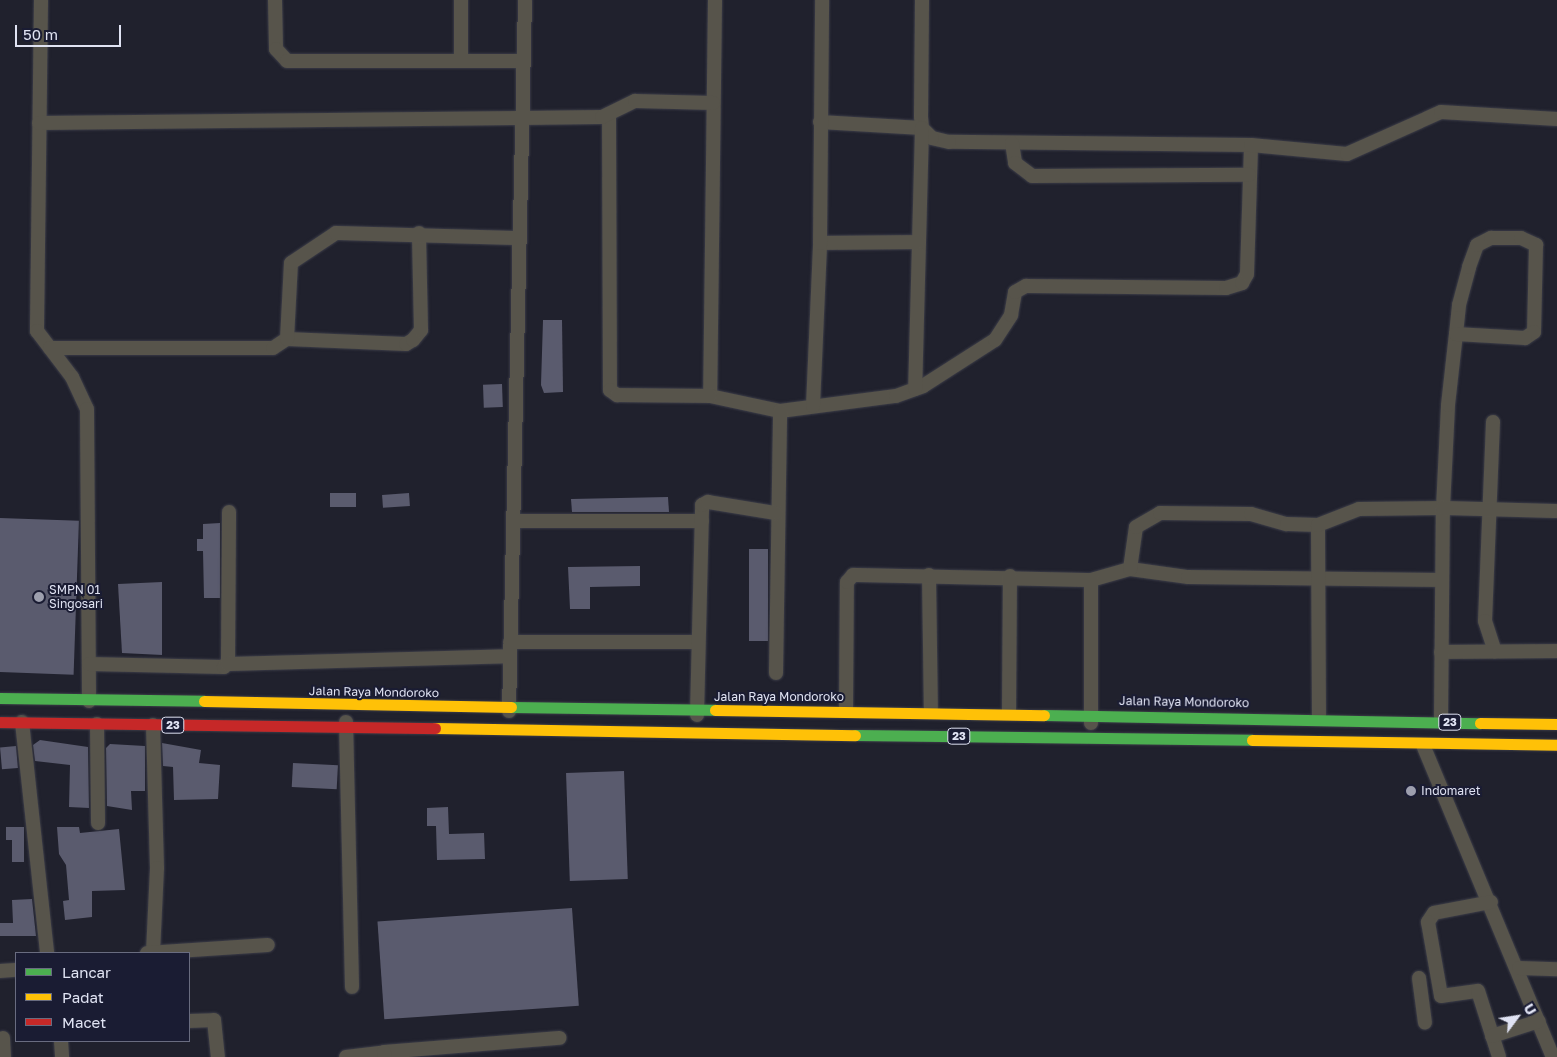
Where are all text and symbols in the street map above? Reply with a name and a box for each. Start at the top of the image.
scale bar [18,15,124,47]
text: 50 m [23,25,58,43]
place label: SMPN 01 Singosari [49,583,103,611]
marker: SMPN 01 Singosari [33,591,45,603]
street label: Jalan Raya Mondoroko [309,684,439,700]
street label: Jalan Raya Mondoroko [714,690,844,704]
street label: Jalan Raya Mondoroko [1119,694,1249,710]
road number: 23 [1438,714,1462,730]
road number: 23 [160,716,186,734]
road number: 23 [946,728,972,744]
place label: Indomaret [1421,784,1480,798]
marker: Indomaret [1405,785,1417,797]
legend [15,952,190,1042]
text: Lancar [62,963,111,981]
text: Padat [62,988,104,1006]
north arrow [1492,992,1542,1042]
text: U [1520,1000,1540,1018]
text: Macet [62,1013,106,1031]

